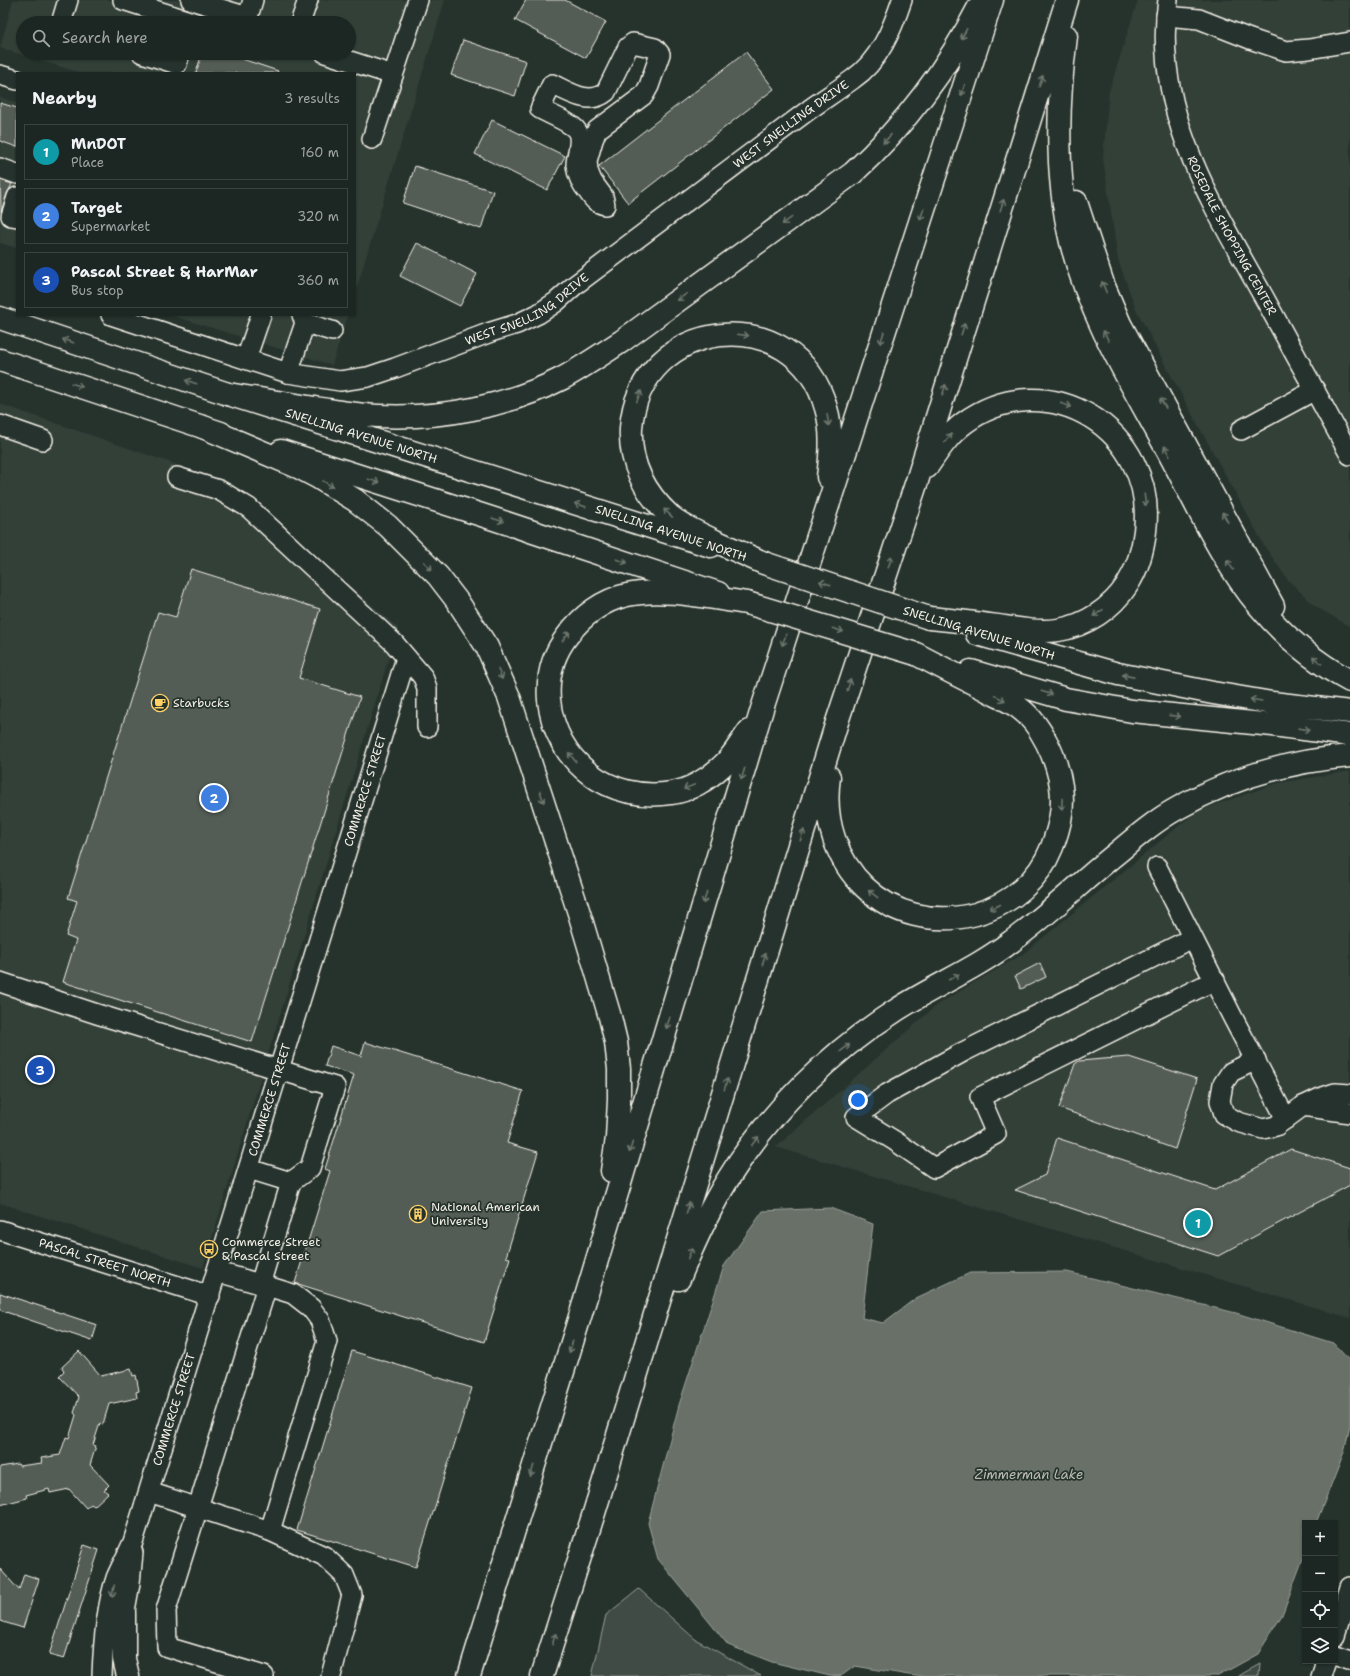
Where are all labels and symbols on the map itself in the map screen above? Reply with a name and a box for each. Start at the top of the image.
one-way arrow [960,28,967,40]
one-way arrow [1038,75,1046,87]
street label: WEST SNELLING DRIVE [730,77,852,172]
one-way arrow [959,84,966,97]
one-way arrow [883,134,892,144]
street label: ROSEDALE SHOPPING CENTER [1184,153,1280,318]
one-way arrow [999,199,1006,212]
one-way arrow [918,208,926,220]
one-way arrow [782,217,793,225]
street label: WEST SNELLING DRIVE [463,269,592,349]
one-way arrow [1100,281,1107,293]
one-way arrow [676,293,687,301]
one-way arrow [960,323,967,336]
one-way arrow [1102,330,1110,342]
one-way arrow [736,331,749,339]
one-way arrow [878,331,885,344]
one-way arrow [63,336,75,344]
one-way arrow [186,377,198,385]
one-way arrow [71,382,83,390]
one-way arrow [941,384,948,397]
one-way arrow [636,390,643,402]
one-way arrow [1158,397,1166,409]
one-way arrow [1060,402,1073,409]
street label: SNELLING AVENUE NORTH [283,405,439,467]
one-way arrow [825,413,833,426]
one-way arrow [944,433,952,444]
one-way arrow [1163,445,1171,457]
one-way arrow [368,478,381,485]
one-way arrow [322,480,334,488]
one-way arrow [1141,493,1149,506]
one-way arrow [574,501,587,508]
street label: SNELLING AVENUE NORTH [593,501,749,565]
one-way arrow [663,508,673,518]
one-way arrow [1220,511,1228,523]
one-way arrow [492,517,505,524]
one-way arrow [887,555,894,568]
one-way arrow [615,558,628,565]
one-way arrow [1225,559,1233,571]
one-way arrow [423,561,433,571]
one-way arrow [819,579,832,586]
street label: SNELLING AVENUE NORTH [901,602,1057,664]
one-way arrow [1093,609,1104,617]
one-way arrow [831,627,844,634]
one-way arrow [562,631,571,642]
one-way arrow [780,633,788,645]
one-way arrow [1312,656,1322,665]
one-way arrow [496,667,504,679]
one-way arrow [1122,672,1135,680]
one-way arrow [846,679,853,692]
one-way arrow [1040,690,1053,697]
cafe icon: Starbucks [150,693,170,713]
one-way arrow [994,694,1006,702]
place label: Starbucks [173,695,230,711]
one-way arrow [1250,696,1263,704]
one-way arrow [1168,712,1181,720]
one-way arrow [1297,725,1310,733]
street label: COMMERCE STREET [340,731,390,849]
one-way arrow [568,751,576,762]
one-way arrow [739,767,746,780]
pin: 2 [201,783,227,813]
one-way arrow [683,784,695,791]
one-way arrow [538,790,546,802]
one-way arrow [1058,797,1066,810]
one-way arrow [799,829,806,842]
one-way arrow [867,890,878,898]
one-way arrow [701,891,708,904]
one-way arrow [990,904,1002,911]
one-way arrow [761,953,768,966]
one-way arrow [948,973,960,981]
one-way arrow [664,1016,671,1029]
street label: COMMERCE STREET [245,1041,295,1158]
one-way arrow [839,1043,850,1052]
pin: 3 [27,1055,53,1085]
one-way arrow [723,1077,730,1090]
your location [848,1090,868,1110]
one-way arrow [751,1136,759,1147]
one-way arrow [627,1140,634,1153]
place label: National American University [431,1199,540,1229]
one-way arrow [684,1202,692,1214]
building icon: National American University [408,1204,428,1224]
pin: 1 [1185,1208,1211,1238]
place label: Commerce Street & Pascal Street [222,1234,321,1264]
street label: PASCAL STREET NORTH [37,1235,173,1291]
bus stop icon: Commerce Street & Pascal Street [199,1239,219,1259]
one-way arrow [686,1248,694,1260]
one-way arrow [566,1341,574,1353]
street label: COMMERCE STREET [149,1350,199,1468]
one-way arrow [528,1464,535,1477]
water label: Zimmerman Lake [975,1466,1083,1483]
one-way arrow [109,1584,117,1597]
one-way arrow [551,1633,558,1646]

